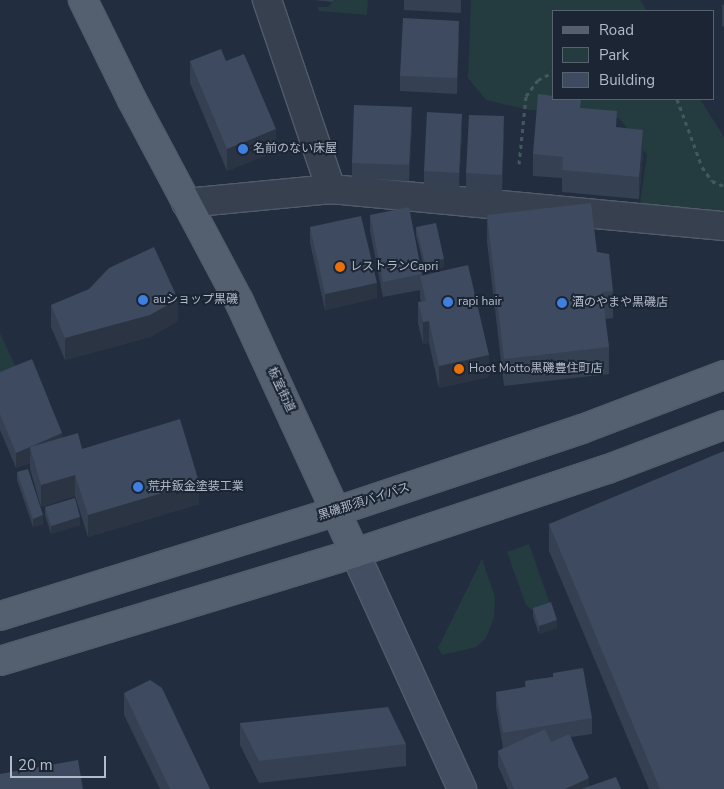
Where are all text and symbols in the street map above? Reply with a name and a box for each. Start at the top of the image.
legend [552,10,714,100]
text: Road [599,20,634,40]
text: Park [599,45,629,65]
text: Building [599,70,655,90]
place label: 名前のない床屋 [253,142,337,156]
marker: 名前のない床屋 [237,143,249,155]
place label: レストランCapri [350,260,438,274]
marker: レストランCapri [334,261,346,273]
place label: auショップ黒磯 [153,293,238,307]
marker: auショップ黒磯 [137,294,149,306]
place label: rapi hair [458,295,502,309]
marker: rapi hair [442,296,454,308]
place label: 酒のやまや黒磯店 [572,296,668,310]
marker: 酒のやまや黒磯店 [556,297,568,309]
place label: Hoot Motto黒磯豊住町店 [469,362,602,376]
marker: Hoot Motto黒磯豊住町店 [453,363,465,375]
street label: 板室街道 [264,365,298,415]
place label: 荒井鈑金塗装工業 [148,480,244,494]
street label: 黒磯那須バイパス [316,480,412,524]
marker: 荒井鈑金塗装工業 [132,481,144,493]
scale bar [12,746,109,778]
text: 20 m [18,755,53,775]

